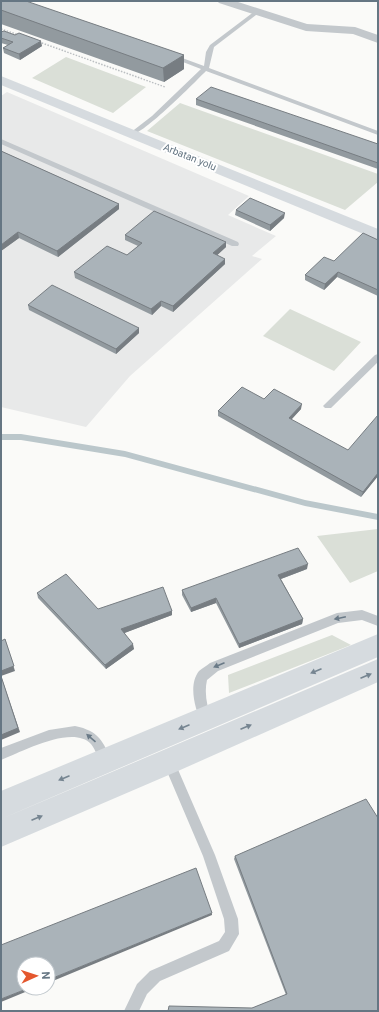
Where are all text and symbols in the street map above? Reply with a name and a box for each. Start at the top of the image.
street label: Arbatan yolu [162,141,218,173]
one-way arrow [334,616,346,622]
one-way arrow [213,662,225,668]
one-way arrow [310,669,322,675]
one-way arrow [360,672,372,678]
one-way arrow [178,724,189,730]
one-way arrow [241,724,252,730]
one-way arrow [86,734,96,743]
one-way arrow [58,775,69,781]
one-way arrow [31,814,43,820]
north arrow [16,956,56,996]
text: N [39,971,52,980]

